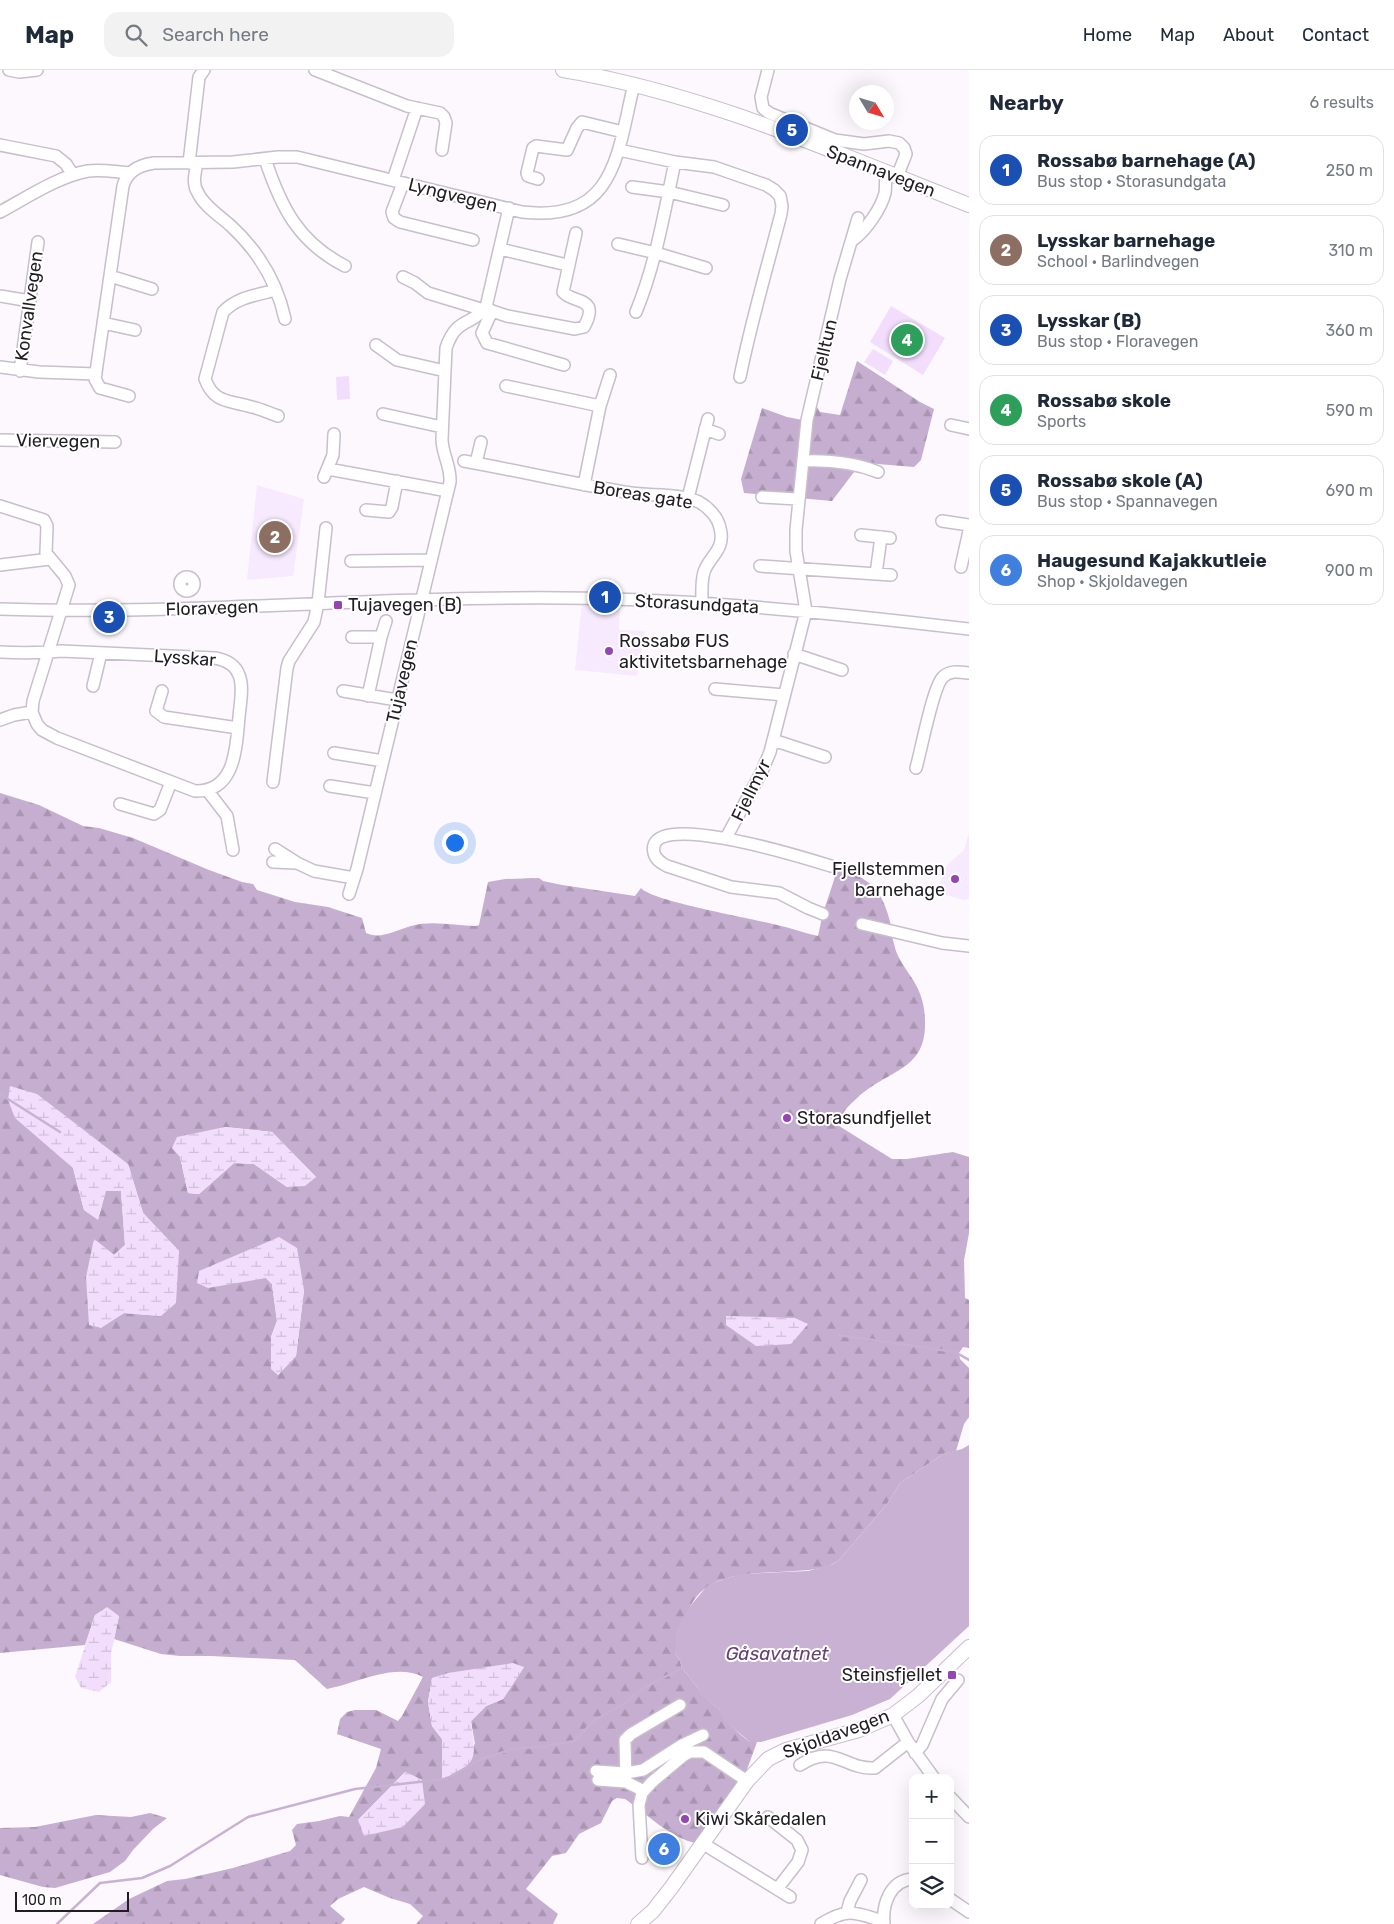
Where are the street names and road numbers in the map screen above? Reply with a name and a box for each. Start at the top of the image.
street label: Spannavegen [823,140,939,202]
street label: Lyngvegen [406,173,500,217]
street label: Konvallvegen [10,250,48,362]
street label: Fjelltun [806,317,842,383]
street label: Viervegen [16,429,100,453]
street label: Boreas gate [592,476,694,514]
street label: Storasundgata [634,590,760,618]
street label: Floravegen [165,595,259,621]
street label: Tujavegen [382,637,422,725]
street label: Lysskar [153,645,217,671]
street label: Fjellmyr [727,755,775,825]
street label: Skjoldavegen [780,1705,892,1763]

